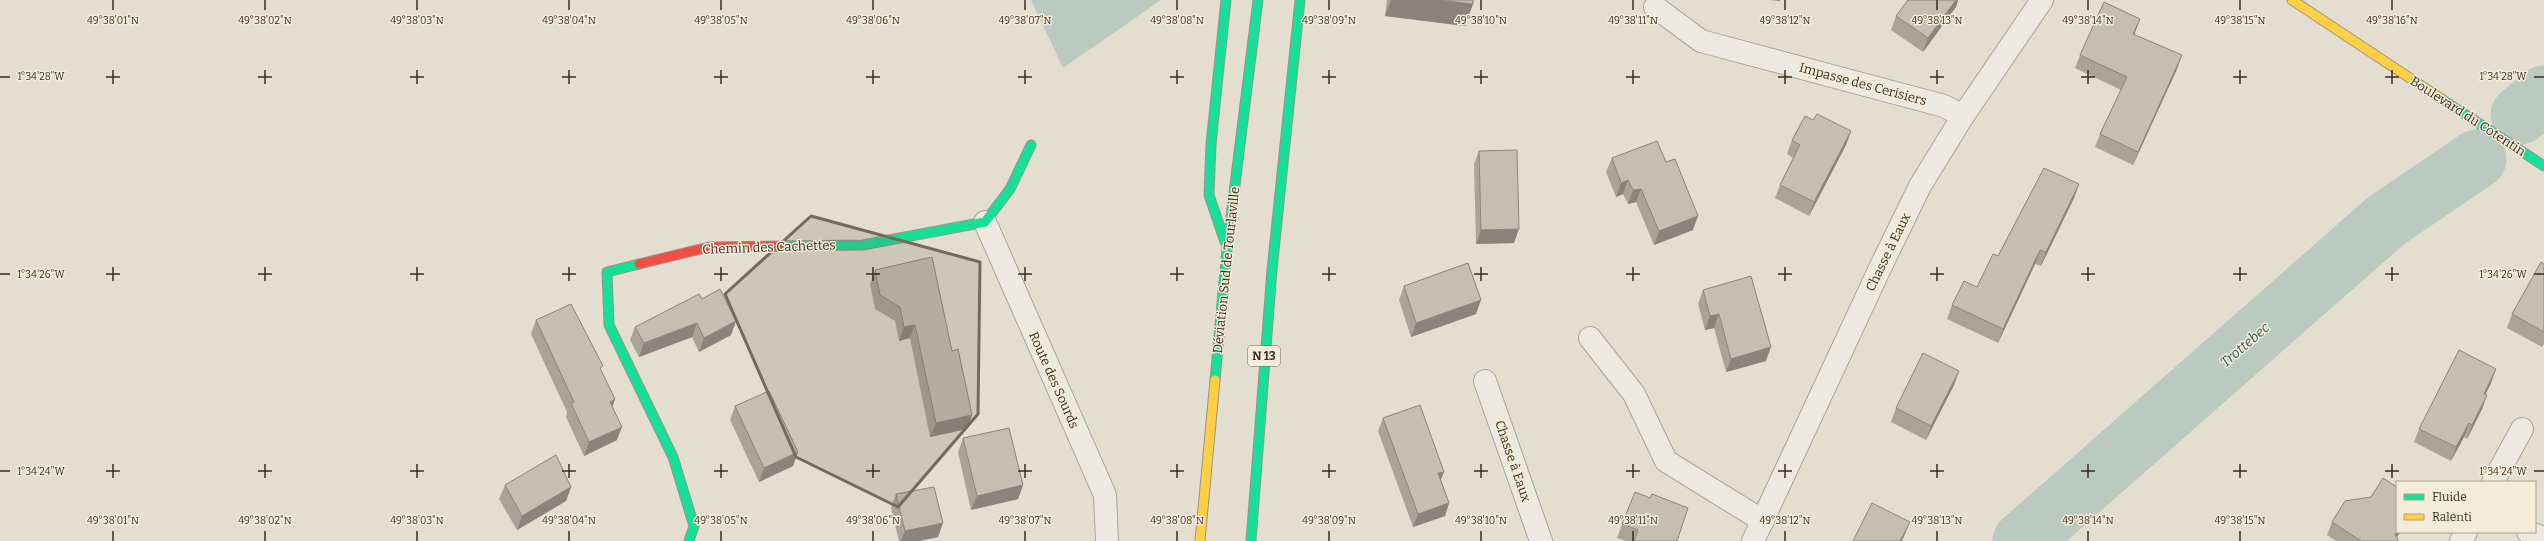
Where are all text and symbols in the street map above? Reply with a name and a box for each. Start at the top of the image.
text: 49°38'01"N [87,15,139,27]
text: 49°38'02"N [238,15,292,27]
text: 49°38'03"N [390,15,444,27]
text: 49°38'04"N [542,15,596,27]
text: 49°38'05"N [694,15,748,27]
text: 49°38'06"N [846,15,900,27]
text: 49°38'07"N [999,15,1052,27]
text: 49°38'08"N [1150,15,1204,27]
text: 49°38'09"N [1302,15,1356,27]
text: 49°38'10"N [1455,15,1507,27]
text: 49°38'11"N [1608,15,1658,27]
text: 49°38'12"N [1759,15,1811,27]
text: 49°38'13"N [1911,15,1963,27]
text: 49°38'14"N [2062,15,2114,27]
text: 49°38'15"N [2215,15,2266,27]
text: 49°38'16"N [2366,15,2418,27]
street label: Impasse des Cerisiers [1798,60,1928,108]
text: 1°34'28"W [17,71,65,83]
text: 1°34'28"W [2479,71,2527,83]
street label: Boulevard du Cotentin [2408,73,2529,159]
street label: Déviation Sud de Tourlaville [1210,186,1242,354]
street label: Chasse à Eaux [1863,210,1913,294]
street label: Chemin des Cachettes [702,237,836,257]
text: 1°34'26"W [17,269,65,281]
text: 1°34'26"W [2479,269,2527,281]
water label: Trottebec [2217,319,2273,371]
street label: Route des Sourds [1026,329,1082,431]
road number: N 13 [1248,346,1280,366]
street label: Chasse à Eaux [1492,418,1534,504]
text: 1°34'24"W [17,466,65,478]
text: 1°34'24"W [2479,466,2527,478]
legend [2396,481,2536,533]
text: Fluide [2432,490,2467,504]
text: Ralenti [2432,510,2472,524]
text: 49°38'01"N [87,515,139,527]
text: 49°38'02"N [238,515,292,527]
text: 49°38'03"N [390,515,444,527]
text: 49°38'04"N [542,515,596,527]
text: 49°38'05"N [694,515,748,527]
text: 49°38'06"N [846,515,900,527]
text: 49°38'07"N [999,515,1052,527]
text: 49°38'08"N [1150,515,1204,527]
text: 49°38'09"N [1302,515,1356,527]
text: 49°38'10"N [1455,515,1507,527]
text: 49°38'11"N [1608,515,1658,527]
text: 49°38'12"N [1759,515,1811,527]
text: 49°38'13"N [1911,515,1963,527]
text: 49°38'14"N [2062,515,2114,527]
text: 49°38'15"N [2215,515,2266,527]

